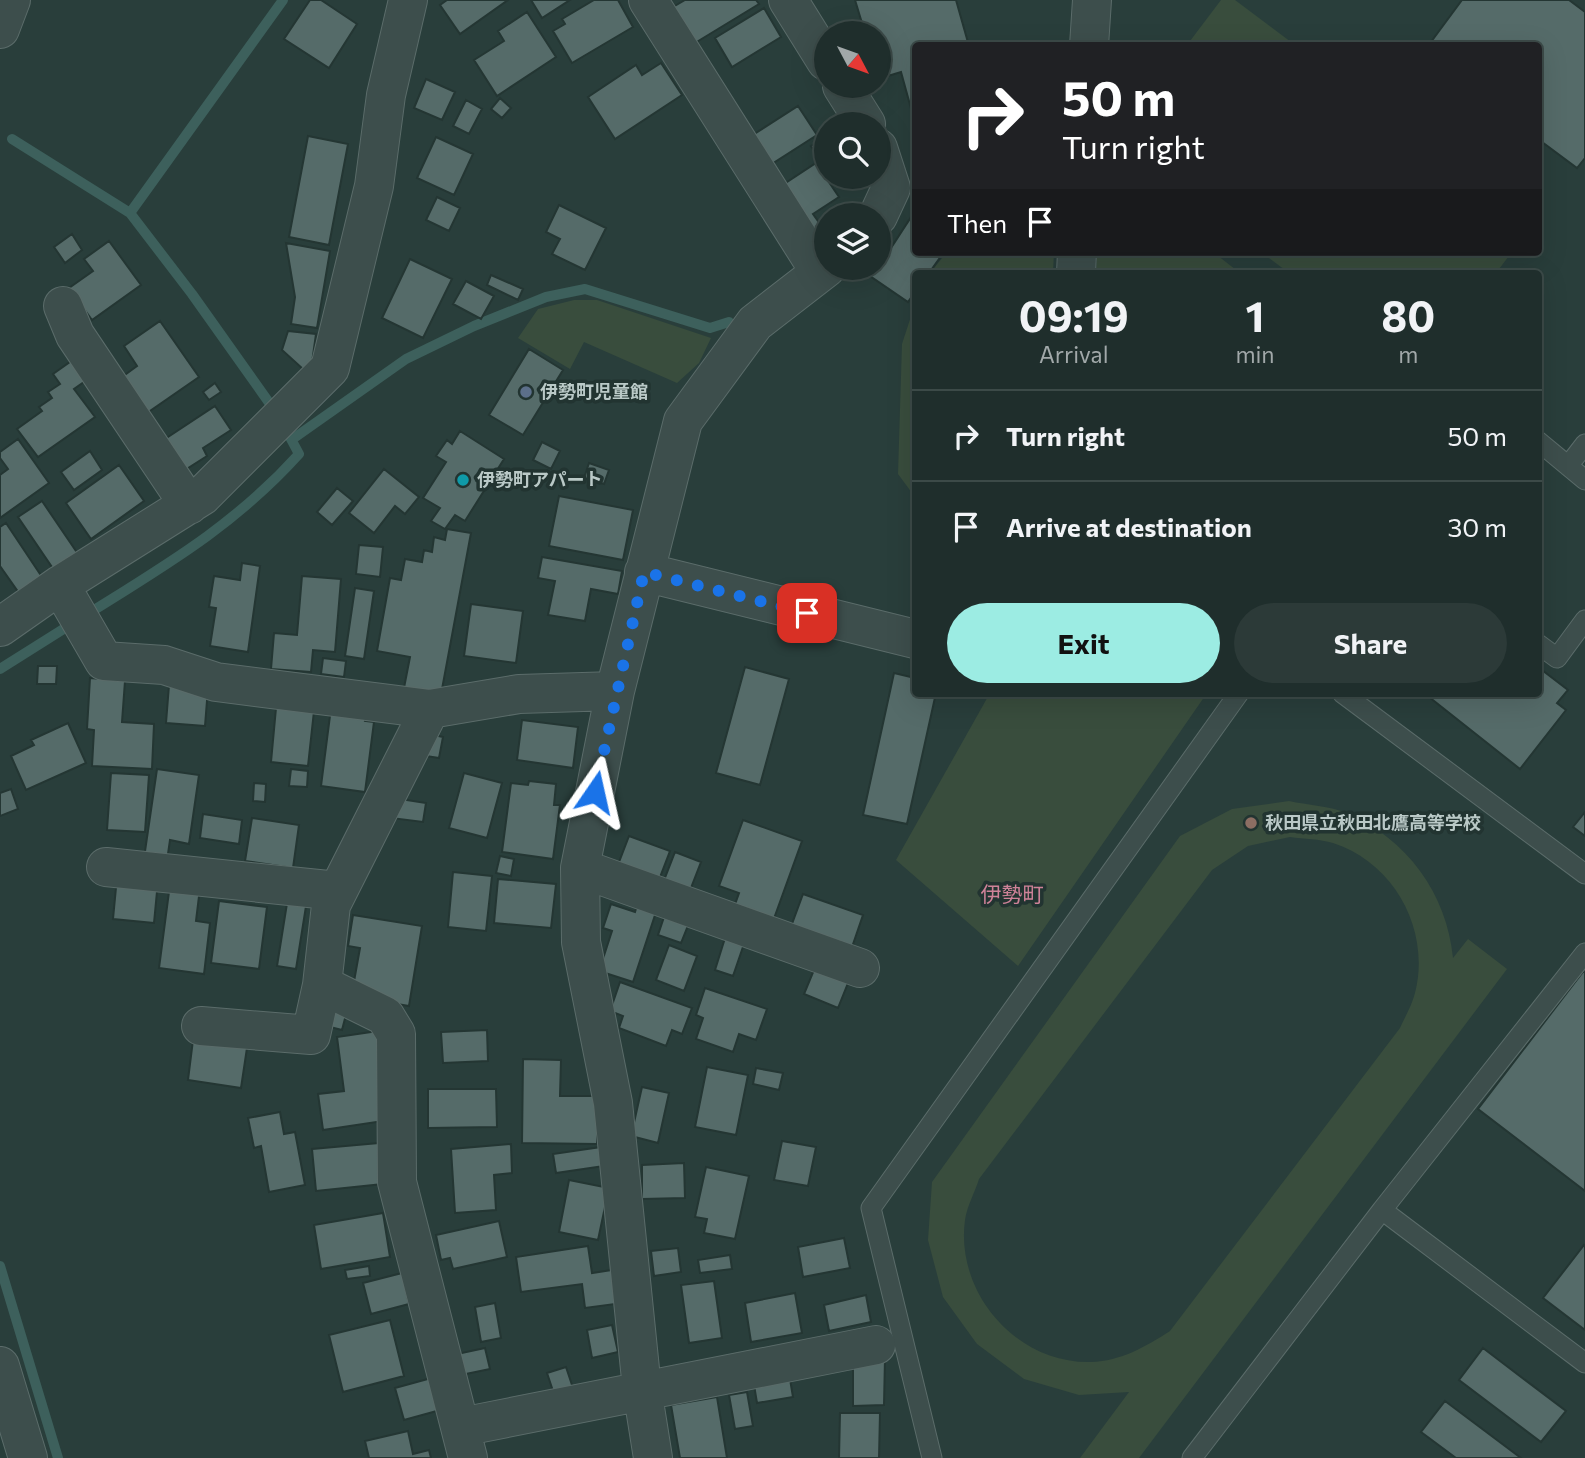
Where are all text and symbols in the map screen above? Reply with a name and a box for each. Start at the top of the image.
north arrow [814,21,891,98]
map controls [814,21,891,280]
text: 50 m [1062,66,1175,126]
icon: right [947,70,1038,161]
button: search [814,112,891,189]
text: Turn right [1062,126,1205,166]
button: layers [814,203,891,280]
icon: arrive [1021,203,1059,241]
text: Then [947,207,1007,238]
text: 09:19 [1019,289,1129,341]
text: 1 [1245,289,1264,341]
text: 80 [1381,289,1435,341]
text: Arrival [1039,340,1109,368]
text: min [1235,340,1275,368]
text: m [1398,340,1418,368]
place label: 伊勢町児童館 [540,380,648,402]
marker: 伊勢町児童館 [518,384,534,400]
icon: right [947,417,985,455]
text: Turn right [1006,420,1125,451]
text: 50 m [1447,420,1507,451]
place label: 伊勢町アパート [477,468,603,490]
marker: 伊勢町アパート [455,472,471,488]
icon: arrive [947,508,985,546]
text: Arrive at destination [1006,511,1252,542]
text: 30 m [1448,511,1507,542]
pin [777,583,837,643]
icon: arrive [788,594,826,632]
button: Exit [947,603,1220,683]
button: Share [1234,603,1507,683]
position arrow [558,755,632,829]
place label: 秋田県立秋田北鷹高等学校 [1265,811,1481,833]
marker: 秋田県立秋田北鷹高等学校 [1243,815,1259,831]
district label: 伊勢町 [981,881,1044,906]

